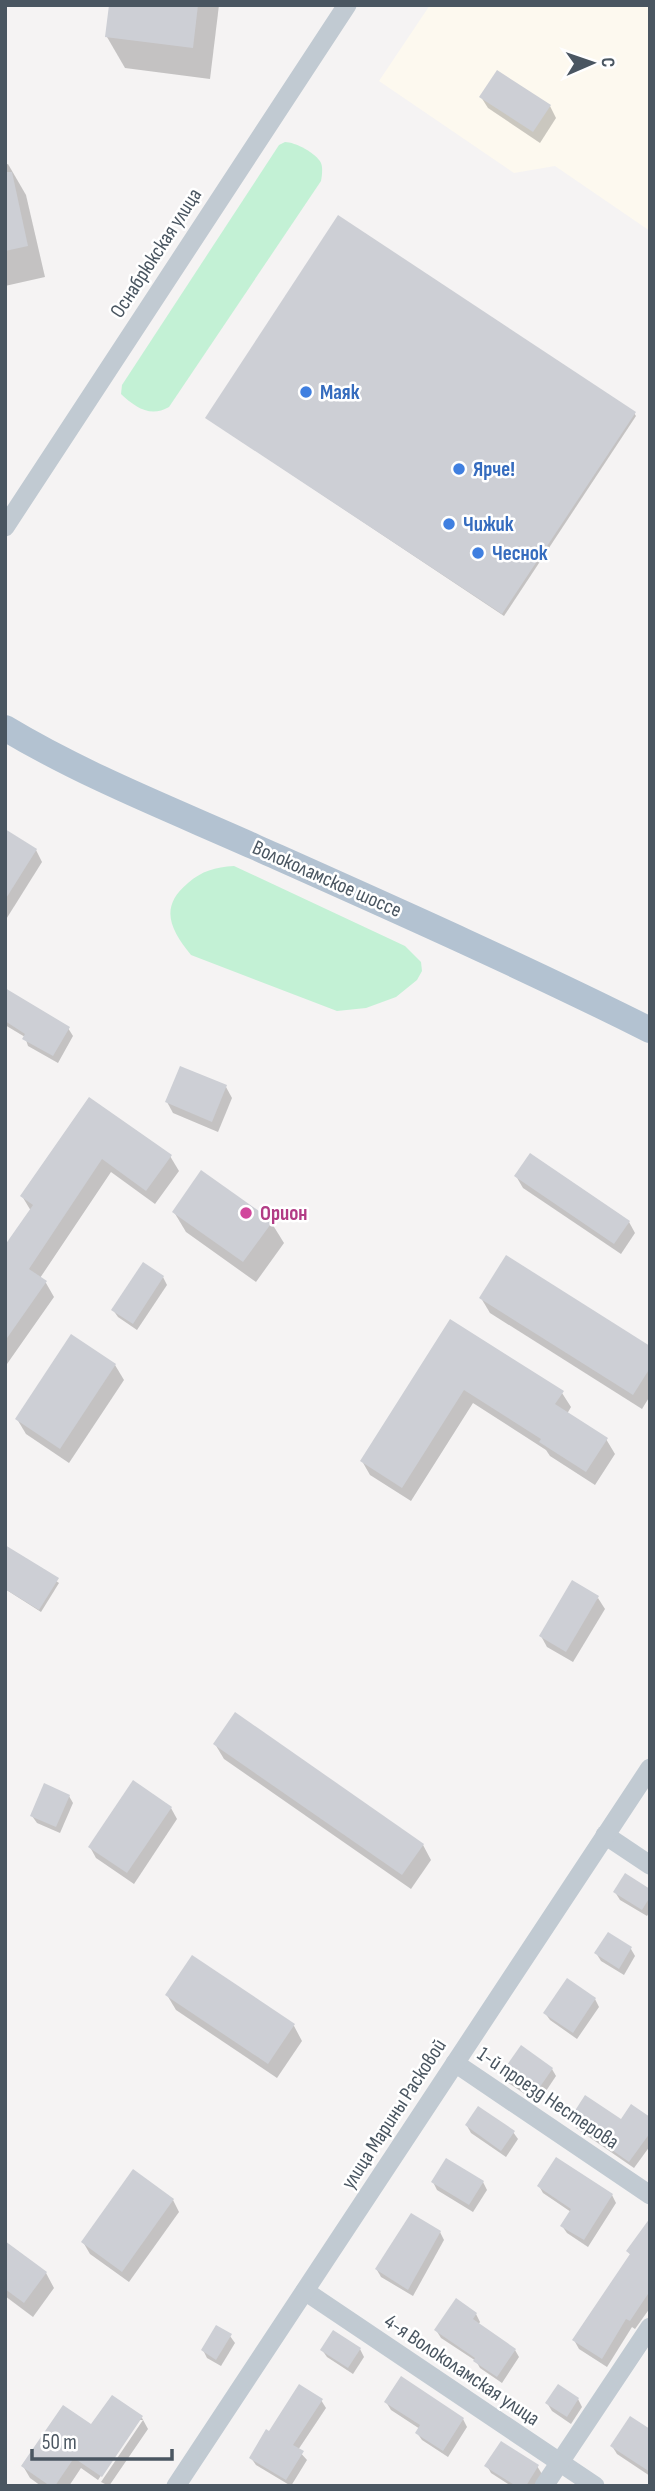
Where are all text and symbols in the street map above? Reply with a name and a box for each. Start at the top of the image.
north arrow [557,28,627,98]
text: С [596,57,619,68]
street label: Оснабрюкская улица [105,184,207,322]
place label: Маяк [320,380,360,405]
marker: Маяк [298,384,314,400]
place label: Ярче! [473,457,515,482]
marker: Ярче! [451,461,467,477]
place label: Чижик [463,512,514,537]
marker: Чижик [441,516,457,532]
place label: Чеснок [492,541,548,566]
marker: Чеснок [470,545,486,561]
street label: Волоколамское шоссе [249,835,405,923]
place label: Орион [260,1201,308,1226]
marker: Орион [238,1205,254,1221]
street label: улица Марины Расковой [336,2034,452,2194]
street label: 1-й проезд Нестерова [473,2041,623,2155]
street label: 4-я Волоколамская улица [380,2309,544,2431]
scale bar [32,2418,172,2462]
text: 50 m [42,2430,77,2455]

